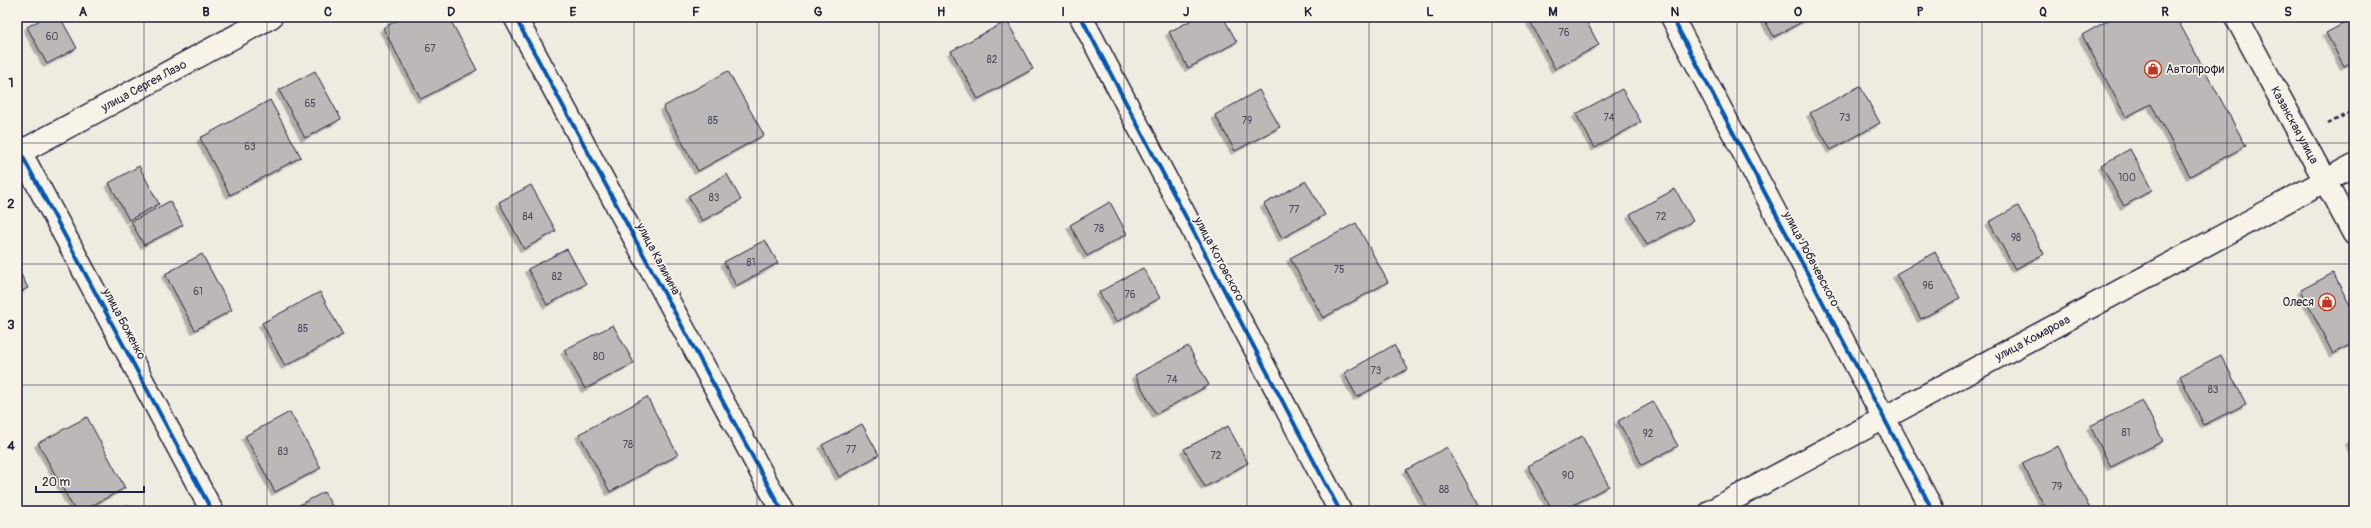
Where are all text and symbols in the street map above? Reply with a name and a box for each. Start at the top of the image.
text: A [79,4,88,20]
text: B [202,4,210,20]
text: C [324,4,332,20]
text: D [447,4,455,20]
text: E [570,4,577,20]
text: F [692,4,700,20]
text: G [814,4,823,20]
text: H [937,4,945,20]
text: I [1061,4,1065,20]
text: J [1183,4,1189,20]
text: K [1304,4,1312,20]
text: L [1426,4,1434,20]
text: M [1548,4,1558,20]
text: N [1671,4,1680,20]
text: O [1794,4,1803,20]
text: P [1916,4,1924,20]
text: Q [2039,4,2047,20]
text: R [2161,4,2169,20]
text: S [2284,4,2292,20]
house number: 76 [1558,27,1570,39]
house number: 60 [46,31,58,43]
house number: 67 [424,43,436,55]
house number: 82 [987,54,998,66]
street label: улица Сергея Лазо [98,56,190,115]
shop icon: Автопрофи [2143,59,2163,79]
place label: Автопрофи [2166,62,2225,77]
text: 1 [8,75,14,91]
street label: Казанская улица [2268,84,2322,167]
house number: 65 [304,98,316,110]
house number: 74 [1603,112,1615,124]
house number: 73 [1840,112,1851,124]
house number: 85 [708,115,718,127]
house number: 79 [1242,115,1252,127]
house number: 63 [244,141,256,153]
house number: 100 [2118,172,2136,184]
house number: 83 [709,192,720,204]
text: 2 [7,196,15,212]
house number: 77 [1289,204,1300,216]
street label: улица Лобачевского [1779,208,1843,310]
house number: 84 [523,211,534,223]
house number: 72 [1656,211,1667,223]
street label: улица Котовского [1190,213,1248,304]
street label: улица Калинина [632,219,683,298]
house number: 78 [1094,223,1104,235]
house number: 98 [2011,232,2021,244]
house number: 81 [747,257,756,269]
house number: 75 [1334,264,1344,276]
house number: 82 [552,271,563,283]
house number: 96 [1923,280,1934,292]
street label: улица Боженко [99,285,149,363]
house number: 61 [193,286,203,298]
house number: 76 [1124,289,1136,301]
shop icon: Олеся [2317,292,2337,312]
place label: Олеся [2282,295,2314,310]
street label: улица Комарова [1991,312,2073,365]
text: 3 [7,317,15,333]
house number: 85 [298,323,308,335]
house number: 80 [593,351,605,363]
house number: 73 [1371,365,1382,377]
house number: 74 [1166,374,1178,386]
house number: 83 [2208,384,2219,396]
house number: 81 [2122,427,2131,439]
house number: 92 [1643,428,1654,440]
text: 4 [7,438,15,454]
house number: 78 [623,439,633,451]
house number: 77 [846,444,857,456]
house number: 83 [278,446,289,458]
house number: 72 [1211,450,1222,462]
scale bar [36,468,144,494]
house number: 90 [1562,470,1574,482]
text: 20 m [42,475,71,490]
house number: 79 [2052,481,2062,493]
house number: 88 [1439,484,1449,496]

